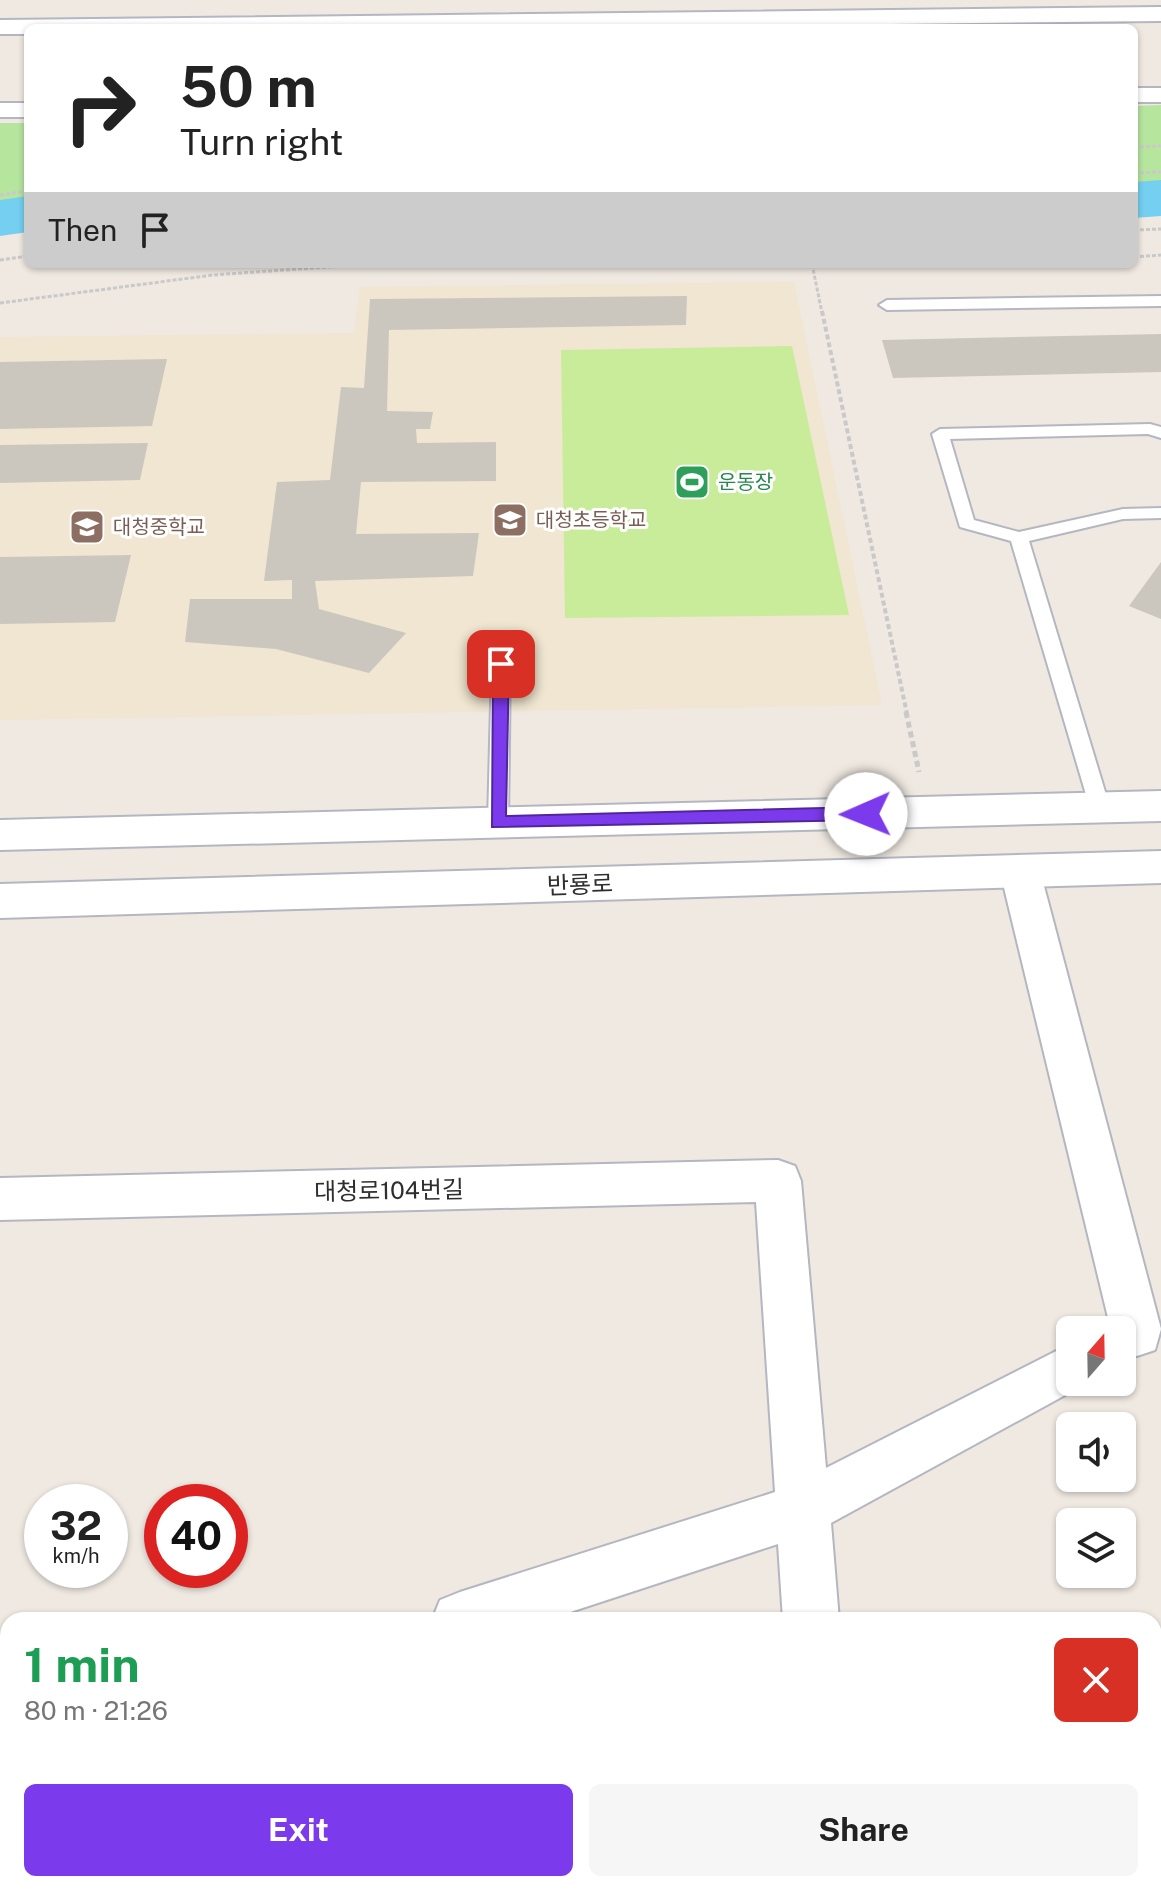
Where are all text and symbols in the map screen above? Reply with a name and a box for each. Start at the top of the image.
text: 50 m [180,54,317,120]
icon: right [48,56,152,160]
text: Turn right [180,121,343,163]
icon: arrive [133,208,177,252]
text: Then [48,212,117,248]
sports icon: 운동장 [673,463,711,501]
place label: 운동장 [718,470,773,494]
school or university icon: 대청초등학교 [491,501,529,539]
school or university icon: 대청중학교 [68,508,106,546]
place label: 대청초등학교 [536,508,646,532]
place label: 대청중학교 [113,515,205,539]
pin [467,630,535,698]
icon: arrive [479,642,523,686]
position arrow [824,772,908,856]
street label: 반룡로 [546,869,614,899]
street label: 대청로104번길 [314,1175,464,1205]
north arrow [1056,1316,1136,1396]
map controls [1056,1316,1136,1588]
button: sound [1056,1412,1136,1492]
speed limit sign: 40 [144,1484,248,1588]
text: 32 [50,1502,102,1549]
button: layers [1056,1508,1136,1588]
text: km/h [52,1544,100,1568]
text: 1 min [24,1636,140,1693]
button: close [1054,1638,1138,1722]
text: 80 m · 21:26 [24,1695,168,1726]
button: Exit [24,1784,573,1876]
button: Share [589,1784,1138,1876]

